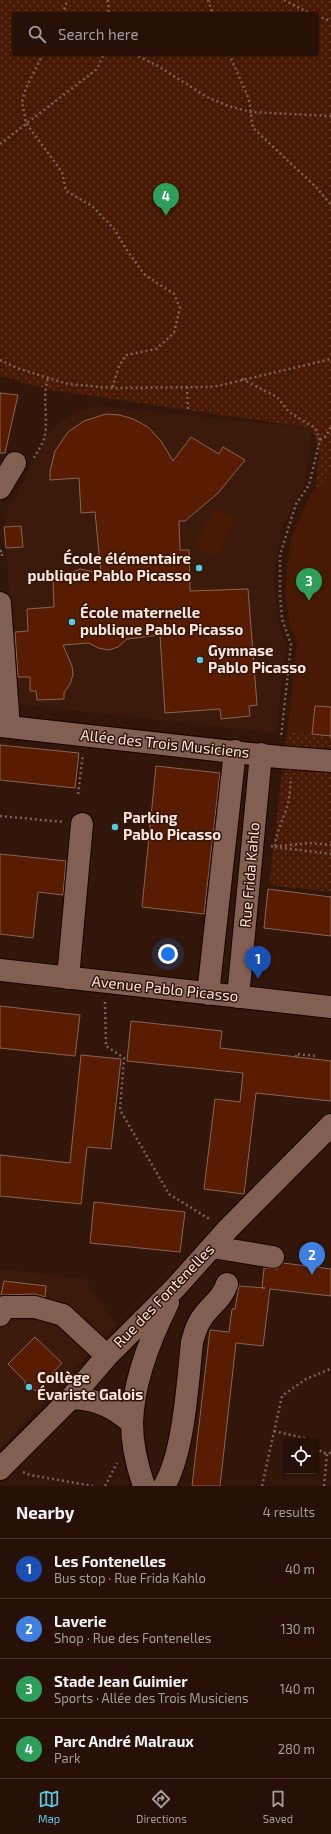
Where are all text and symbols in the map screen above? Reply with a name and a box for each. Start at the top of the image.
search box [12,12,319,56]
icon: search [26,23,48,45]
text: Search here [58,25,139,43]
pin: 4 [153,183,179,216]
place label: École élémentaire publique Pablo Picasso [28,548,191,584]
marker: École élémentaire publique Pablo Picasso [194,563,204,573]
pin: 3 [296,568,322,601]
place label: École maternelle publique Pablo Picasso [80,602,244,638]
marker: École maternelle publique Pablo Picasso [67,617,77,627]
place label: Gymnase Pablo Picasso [208,641,306,676]
marker: Gymnase Pablo Picasso [195,655,205,665]
street label: Allée des Trois Musiciens [80,725,250,761]
place label: Parking Pablo Picasso [123,808,221,843]
street label: Rue Frida Kahlo [235,821,263,928]
marker: Parking Pablo Picasso [110,822,120,832]
your location [158,944,178,964]
pin: 1 [245,946,271,979]
street label: Avenue Pablo Picasso [91,971,239,1005]
street label: Rue des Fontenelles [109,1240,217,1351]
pin: 2 [299,1242,325,1275]
place label: Collège Évariste Galois [37,1368,143,1403]
marker: Collège Évariste Galois [24,1382,34,1392]
map controls [283,1438,319,1474]
button: locate [283,1438,319,1474]
text: Nearby [16,1502,74,1522]
text: 4 results [263,1504,315,1520]
text: Les Fontenelles [54,1552,166,1570]
text: 1 [26,1561,32,1577]
text: 40 m [285,1561,315,1577]
text: Bus stop · Rue Frida Kahlo [54,1570,206,1586]
text: Laverie [54,1612,106,1630]
text: 2 [25,1621,33,1637]
text: 130 m [280,1621,315,1637]
text: Shop · Rue des Fontenelles [54,1630,211,1646]
text: Stade Jean Guimier [54,1672,188,1690]
text: 3 [25,1681,33,1697]
text: 140 m [280,1681,315,1697]
text: Sports · Allée des Trois Musiciens [54,1690,249,1706]
text: Parc André Malraux [54,1732,194,1750]
text: 4 [25,1741,33,1757]
text: 280 m [278,1741,315,1757]
text: Park [54,1750,81,1766]
tab: Map [38,1788,60,1825]
tab: Directions [136,1788,187,1825]
tab: Saved [263,1788,293,1825]

